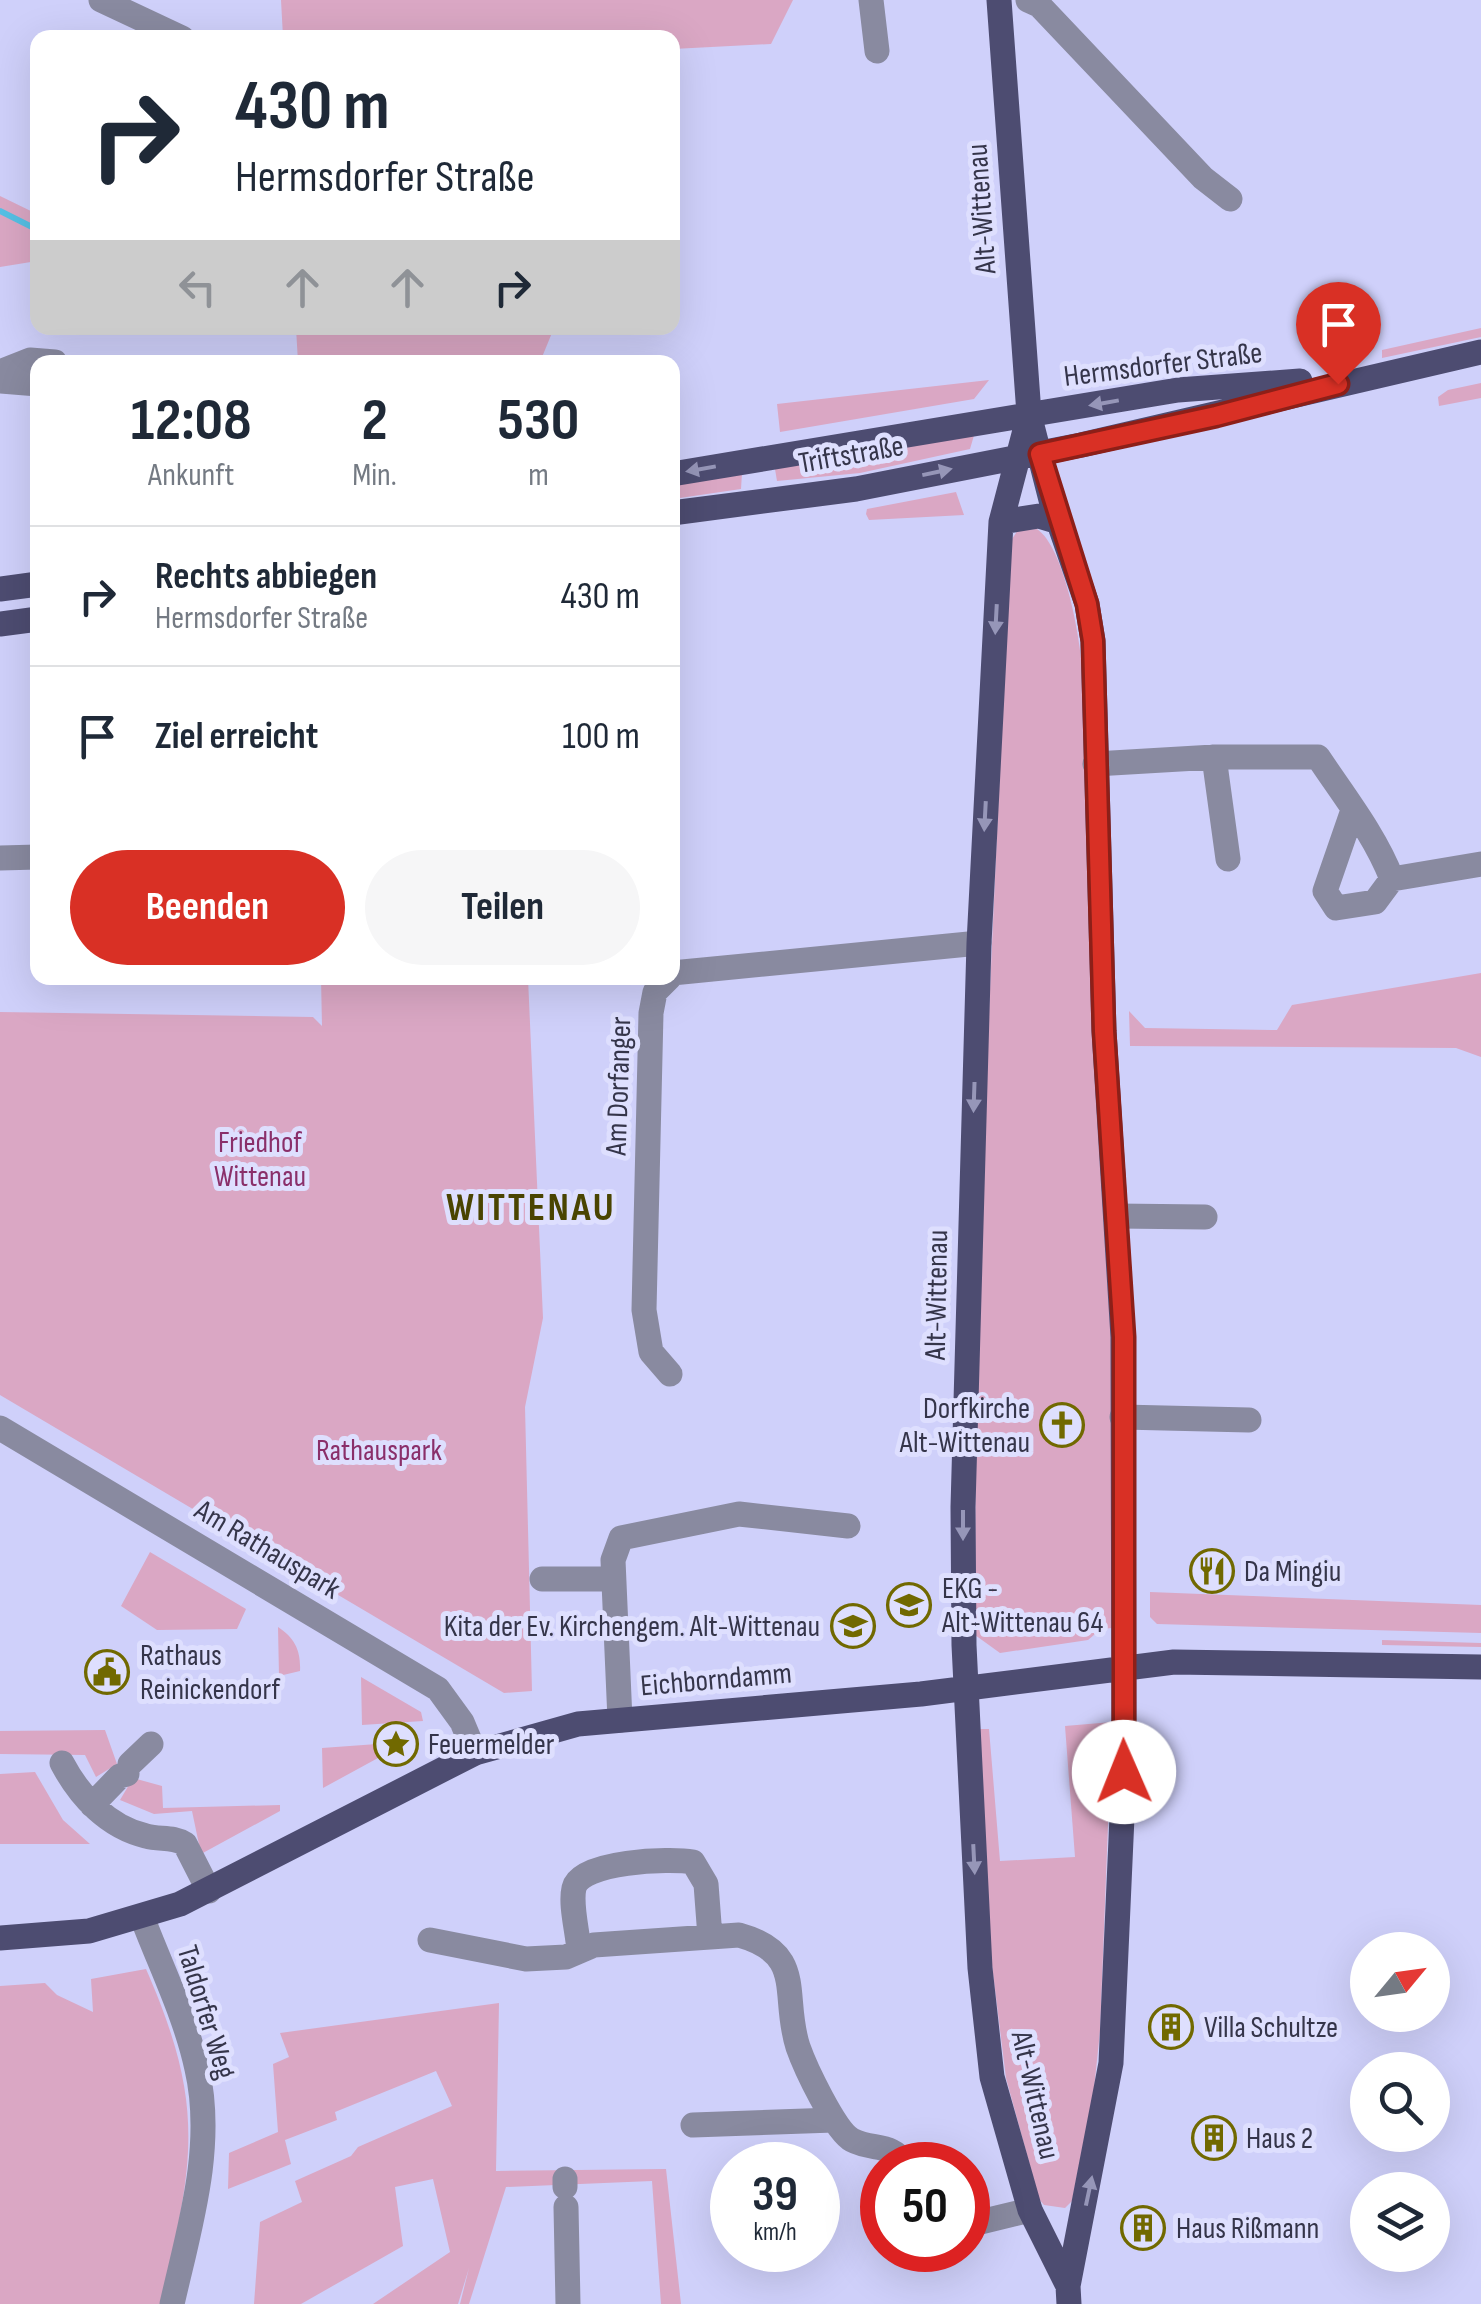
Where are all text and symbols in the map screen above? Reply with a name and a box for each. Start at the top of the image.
text: 430 m [235,65,390,149]
icon: right [70,70,200,200]
street label: Alt-Wittenau [959,143,1005,276]
text: Hermsdorfer Straße [235,150,535,205]
icon: left [170,260,225,315]
icon: ahead [275,260,330,315]
icon: ahead [380,260,435,315]
icon: right [485,260,540,315]
pin [1296,282,1381,385]
icon: arrive [1311,297,1366,352]
street label: Hermsdorfer Straße [1062,335,1264,395]
text: 12:08 [131,385,251,457]
text: 2 [361,385,388,457]
text: 530 [498,385,579,457]
one-way arrow [1087,396,1119,411]
street label: Triftstraße [796,428,906,482]
text: Ankunft [148,456,234,495]
text: Min. [352,456,397,495]
text: m [528,456,549,495]
one-way arrow [685,462,716,477]
one-way arrow [921,463,952,479]
text: Rechts abbiegen [155,554,377,599]
icon: right [70,569,125,624]
text: 430 m [561,574,640,619]
text: Hermsdorfer Straße [155,599,368,638]
one-way arrow [988,604,1004,636]
icon: arrive [70,709,125,764]
text: Ziel erreicht [155,714,318,759]
text: 100 m [562,714,640,759]
one-way arrow [977,800,993,832]
button: Beenden [70,850,345,965]
button: Teilen [365,850,640,965]
street label: Am Dorfanger [599,1016,639,1157]
one-way arrow [966,1082,982,1114]
park label: Friedhof Wittenau [214,1125,306,1195]
district label: WITTENAU [446,1184,616,1232]
street label: Alt-Wittenau [918,1230,956,1361]
place label: Dorfkirche Alt-Wittenau [899,1391,1030,1461]
church icon: Dorfkirche Alt-Wittenau [1039,1402,1085,1448]
park label: Rathauspark [316,1433,442,1469]
street label: Am Rathauspark [187,1492,347,1608]
one-way arrow [955,1509,971,1541]
restaurant icon: Da Mingiu [1189,1548,1235,1594]
place label: Da Mingiu [1244,1554,1341,1590]
place label: EKG - Alt-Wittenau 64 [941,1571,1103,1641]
school or university icon: EKG - Alt-Wittenau 64 [886,1582,932,1628]
school or university icon: Kita der Ev. Kirchengem. Alt-Wittenau [830,1603,876,1649]
place label: Kita der Ev. Kirchengem. Alt-Wittenau [444,1609,820,1645]
place label: Rathaus Reinickendorf [140,1638,280,1708]
public building icon: Rathaus Reinickendorf [84,1649,130,1695]
street label: Eichborndamm [639,1655,793,1705]
position arrow [1072,1720,1176,1824]
place icon: Feuermelder [373,1721,419,1767]
place label: Feuermelder [428,1727,555,1763]
one-way arrow [966,1843,982,1875]
north arrow [1350,1932,1450,2032]
map controls [1350,1932,1450,2272]
street label: Taldorfer Weg [169,1941,243,2083]
building icon: Villa Schultze [1148,2004,1194,2050]
place label: Villa Schultze [1204,2010,1338,2046]
street label: Alt-Wittenau [1003,2027,1067,2163]
button: search [1350,2052,1450,2152]
building icon: Haus 2 [1191,2115,1237,2161]
place label: Haus 2 [1246,2121,1313,2157]
speed limit sign: 50 [860,2142,990,2272]
text: 39 [752,2165,798,2225]
button: layers [1350,2172,1450,2272]
one-way arrow [1081,2175,1097,2206]
building icon: Haus Rißmann [1120,2205,1166,2251]
place label: Haus Rißmann [1176,2211,1319,2247]
text: km/h [753,2217,797,2248]

